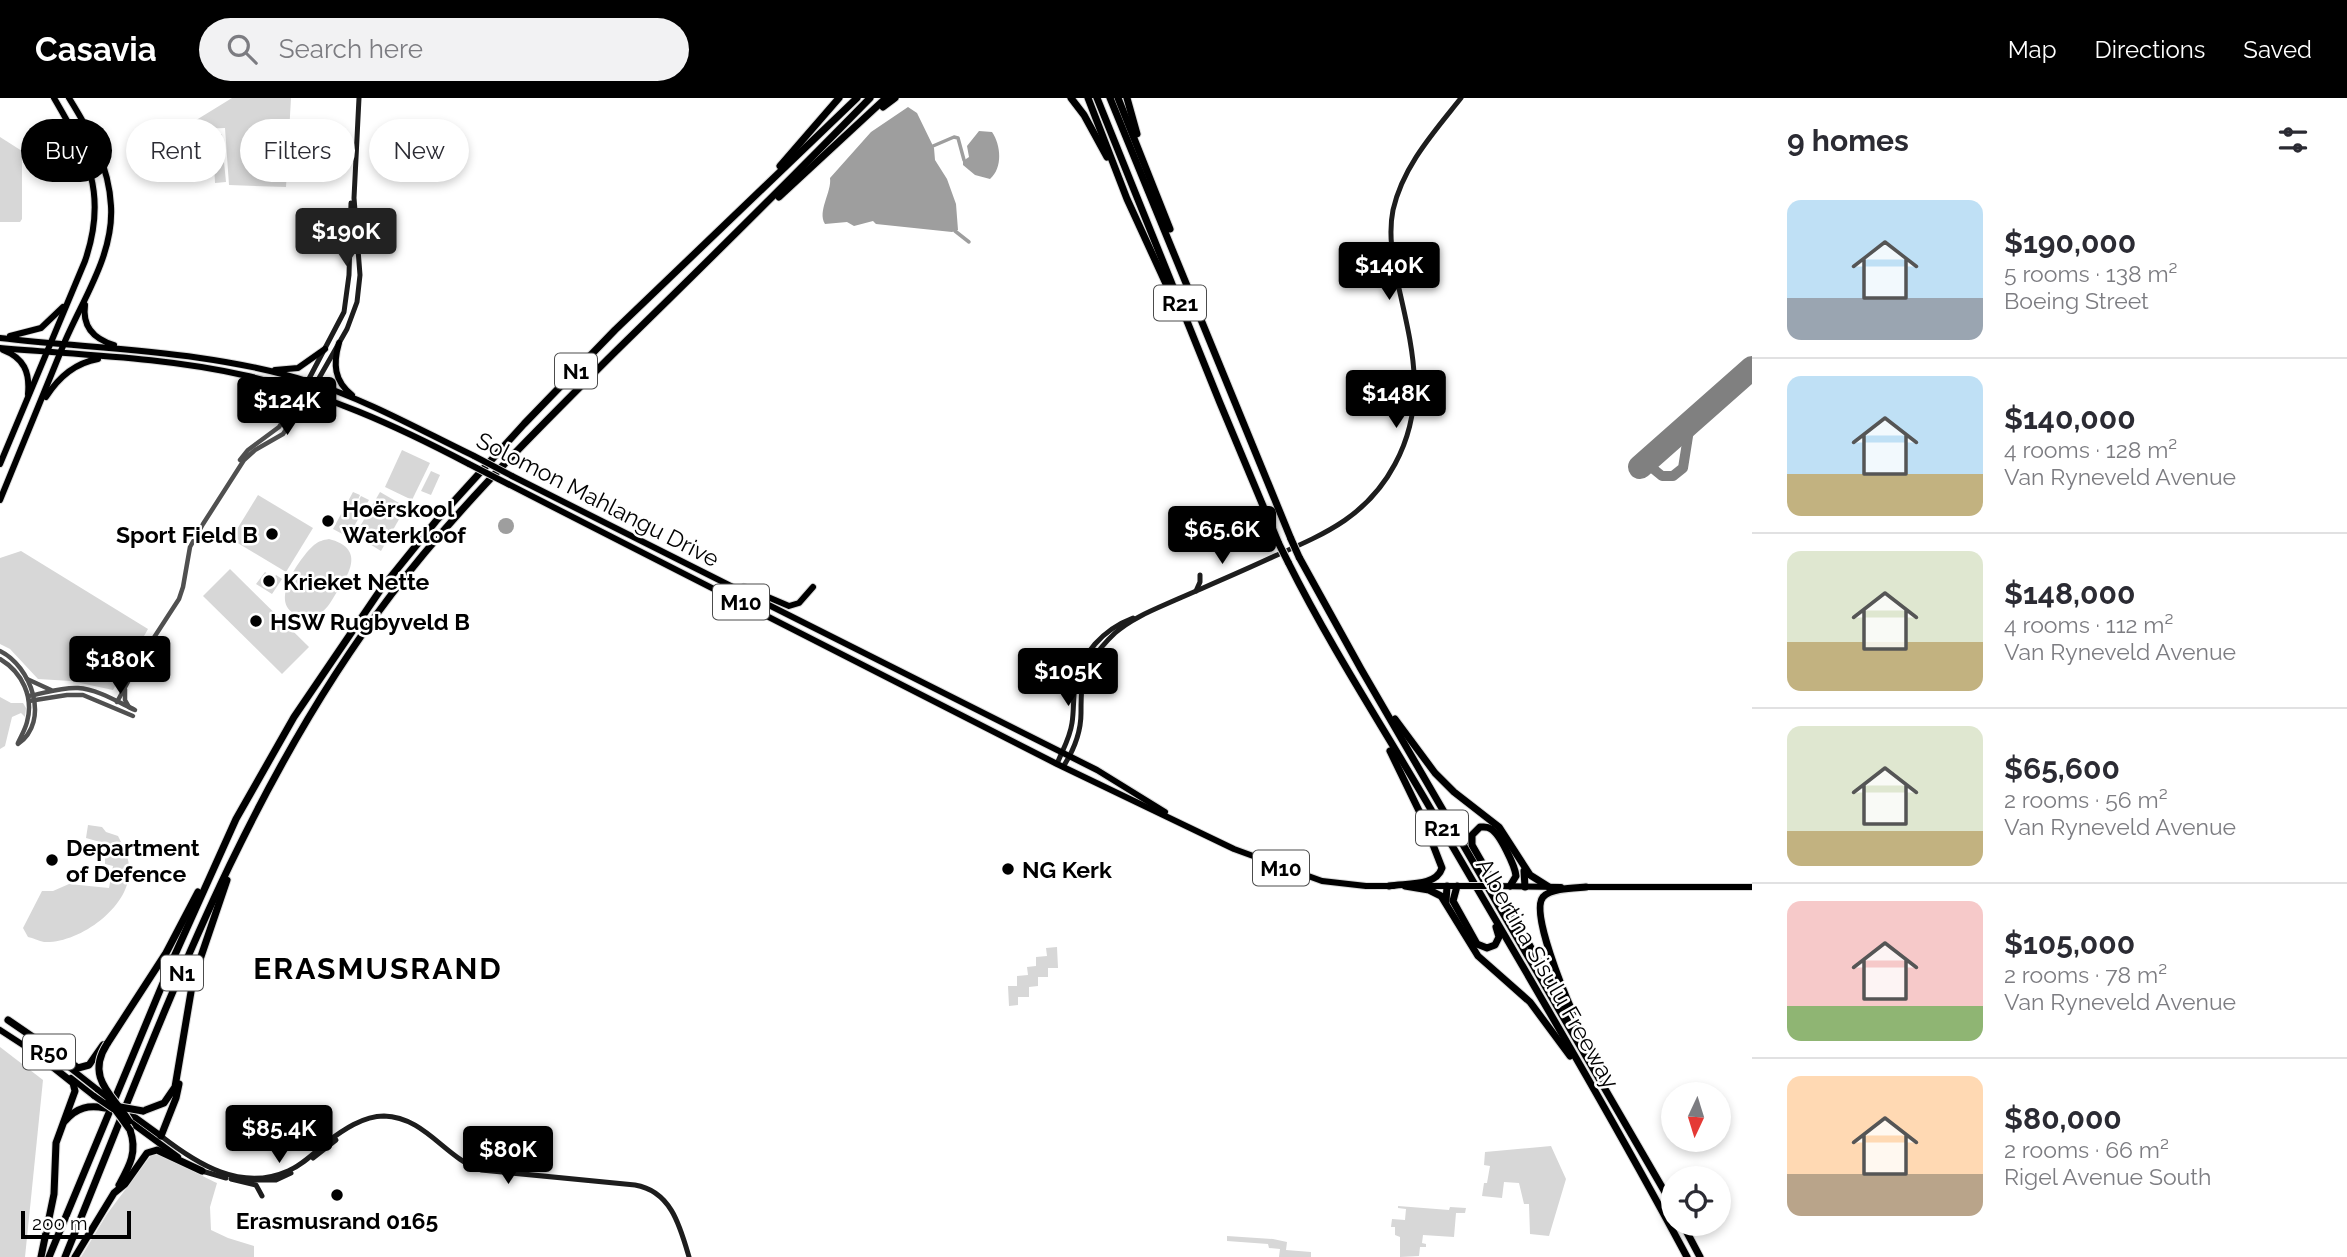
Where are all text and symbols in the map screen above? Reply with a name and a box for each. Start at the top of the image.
search box [199,18,689,81]
text: Casavia [35,30,157,69]
icon: search [223,30,261,68]
text: Search here [279,34,423,64]
text: Map [2008,35,2057,64]
text: Directions [2095,35,2205,64]
text: Saved [2243,35,2312,64]
chip: Buy [21,119,112,182]
chip: Rent [126,119,226,182]
chip: Filters [240,119,355,182]
chip: New [369,119,469,182]
icon: filters [2274,121,2312,159]
text: 9 homes [1787,123,1909,158]
pin: $190K [297,208,395,268]
text: $190K [312,217,381,244]
text: $190,000 [2004,225,2136,260]
icon: home [1843,228,1927,312]
pin: $140K [1340,242,1438,302]
text: $140K [1355,251,1423,278]
text: 5 rooms · 138 m² [2004,260,2178,287]
road number: R21 [1154,286,1206,320]
text: Boeing Street [2004,287,2149,314]
road number: N1 [555,354,597,388]
pin: $148K [1347,370,1445,430]
pin: $124K [238,378,336,437]
text: $148K [1362,379,1430,406]
text: $124K [253,386,321,413]
text: $140,000 [2004,401,2136,436]
icon: home [1843,404,1927,488]
street label: Solomon Mahlangu Drive [472,426,724,572]
text: 4 rooms · 128 m² [2004,436,2177,463]
text: Van Ryneveld Avenue [2004,463,2236,490]
place label: Hoërskool Waterkloof [342,495,467,548]
pin: $65.6K [1165,506,1279,566]
marker: Hoërskool Waterkloof [320,513,336,529]
text: $65.6K [1184,515,1260,542]
place label: Sport Field B [116,521,258,548]
marker: Sport Field B [264,526,280,542]
place label: Krieket Nette [283,568,430,595]
marker: Krieket Nette [261,573,277,589]
text: $148,000 [2004,576,2135,611]
icon: home [1843,579,1927,663]
road number: M10 [713,584,769,620]
place label: HSW Rugbyveld B [270,608,470,635]
text: 4 rooms · 112 m² [2004,611,2173,638]
marker: HSW Rugbyveld B [248,613,264,629]
pin: $180K [71,636,169,696]
text: Van Ryneveld Avenue [2004,638,2236,665]
text: $180K [85,645,155,672]
pin: $105K [1019,648,1117,708]
text: $105K [1034,657,1102,684]
text: $65,600 [2004,751,2120,786]
icon: home [1843,754,1927,838]
text: 2 rooms · 56 m² [2004,786,2168,813]
road number: R21 [1416,810,1468,846]
text: Van Ryneveld Avenue [2004,813,2236,840]
place label: Department of Defence [66,834,200,887]
road number: M10 [1253,850,1309,886]
marker: Department of Defence [44,852,60,868]
street label: Albertina Sisulu Freeway [1471,853,1625,1093]
place label: NG Kerk [1022,856,1112,883]
marker: NG Kerk [1000,861,1016,877]
text: $105,000 [2004,926,2135,961]
icon: home [1843,929,1927,1013]
district label: ERASMUSRAND [253,951,503,986]
road number: N1 [161,956,203,990]
text: 2 rooms · 78 m² [2004,961,2167,988]
text: Van Ryneveld Avenue [2004,988,2236,1015]
road number: R50 [23,1034,75,1070]
north arrow [1661,1082,1731,1152]
map controls [1661,1082,1731,1236]
text: $80,000 [2004,1101,2122,1136]
icon: home [1843,1104,1927,1188]
pin: $85.4K [222,1105,336,1165]
text: $85.4K [242,1114,316,1141]
pin: $80K [467,1126,549,1186]
text: $80K [479,1135,537,1162]
text: 2 rooms · 66 m² [2004,1136,2169,1163]
text: Rigel Avenue South [2004,1163,2211,1190]
button: locate [1661,1166,1731,1236]
marker: Erasmusrand 0165 [329,1187,345,1203]
place label: Erasmusrand 0165 [236,1207,439,1234]
scale bar [21,1208,131,1240]
text: 200 m [32,1212,87,1234]

